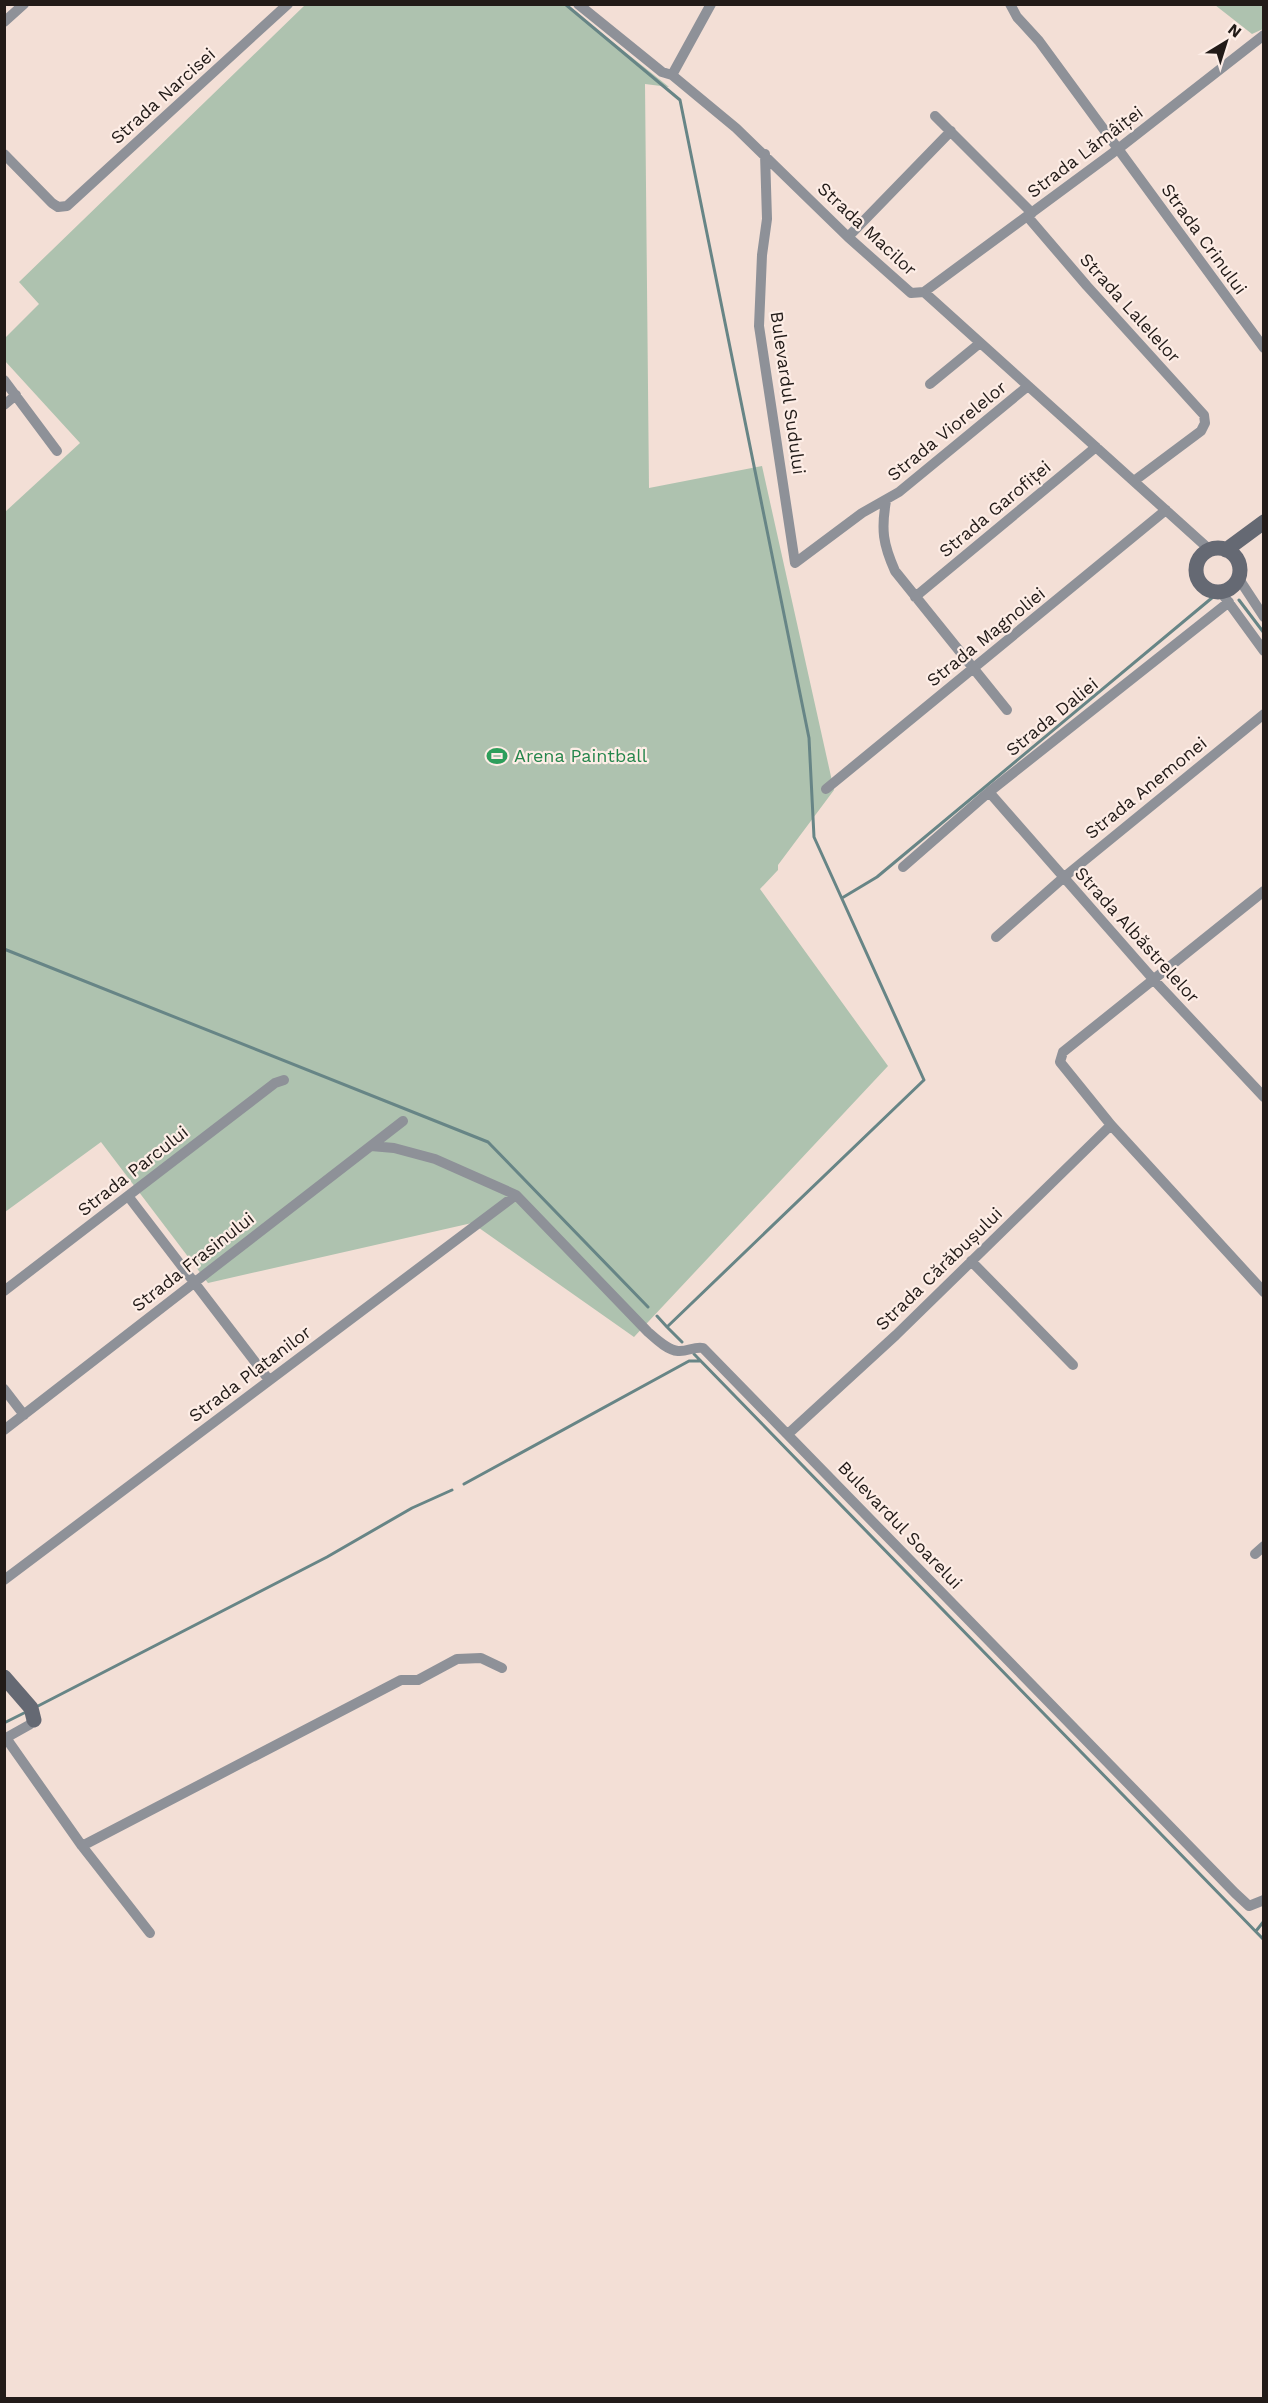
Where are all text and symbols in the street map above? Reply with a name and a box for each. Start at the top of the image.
north arrow [1196,12,1256,72]
text: N [1224,19,1245,42]
street label: Strada Narcisei [106,43,219,148]
street label: Strada Lămâiței [1023,101,1147,202]
street label: Strada Macilor [814,177,921,280]
street label: Strada Crinului [1157,179,1252,298]
street label: Strada Lalelelor [1076,249,1185,367]
street label: Bulevardul Sudului [767,310,810,476]
street label: Strada Viorelelor [883,376,1010,485]
street label: Strada Garofiței [935,456,1055,561]
street label: Strada Magnoliei [922,583,1049,691]
street label: Strada Daliei [1001,673,1102,760]
street label: Strada Anemonei [1081,732,1211,843]
sports icon: Arena Paintball [485,744,509,768]
place label: Arena Paintball [514,745,648,766]
street label: Strada Albăstrelelor [1071,862,1204,1007]
street label: Strada Parcului [73,1121,192,1220]
street label: Strada Cărăbușului [871,1203,1006,1334]
street label: Strada Frasinului [128,1207,258,1316]
street label: Strada Platanilor [185,1321,315,1426]
street label: Bulevardul Soarelui [834,1456,967,1593]

